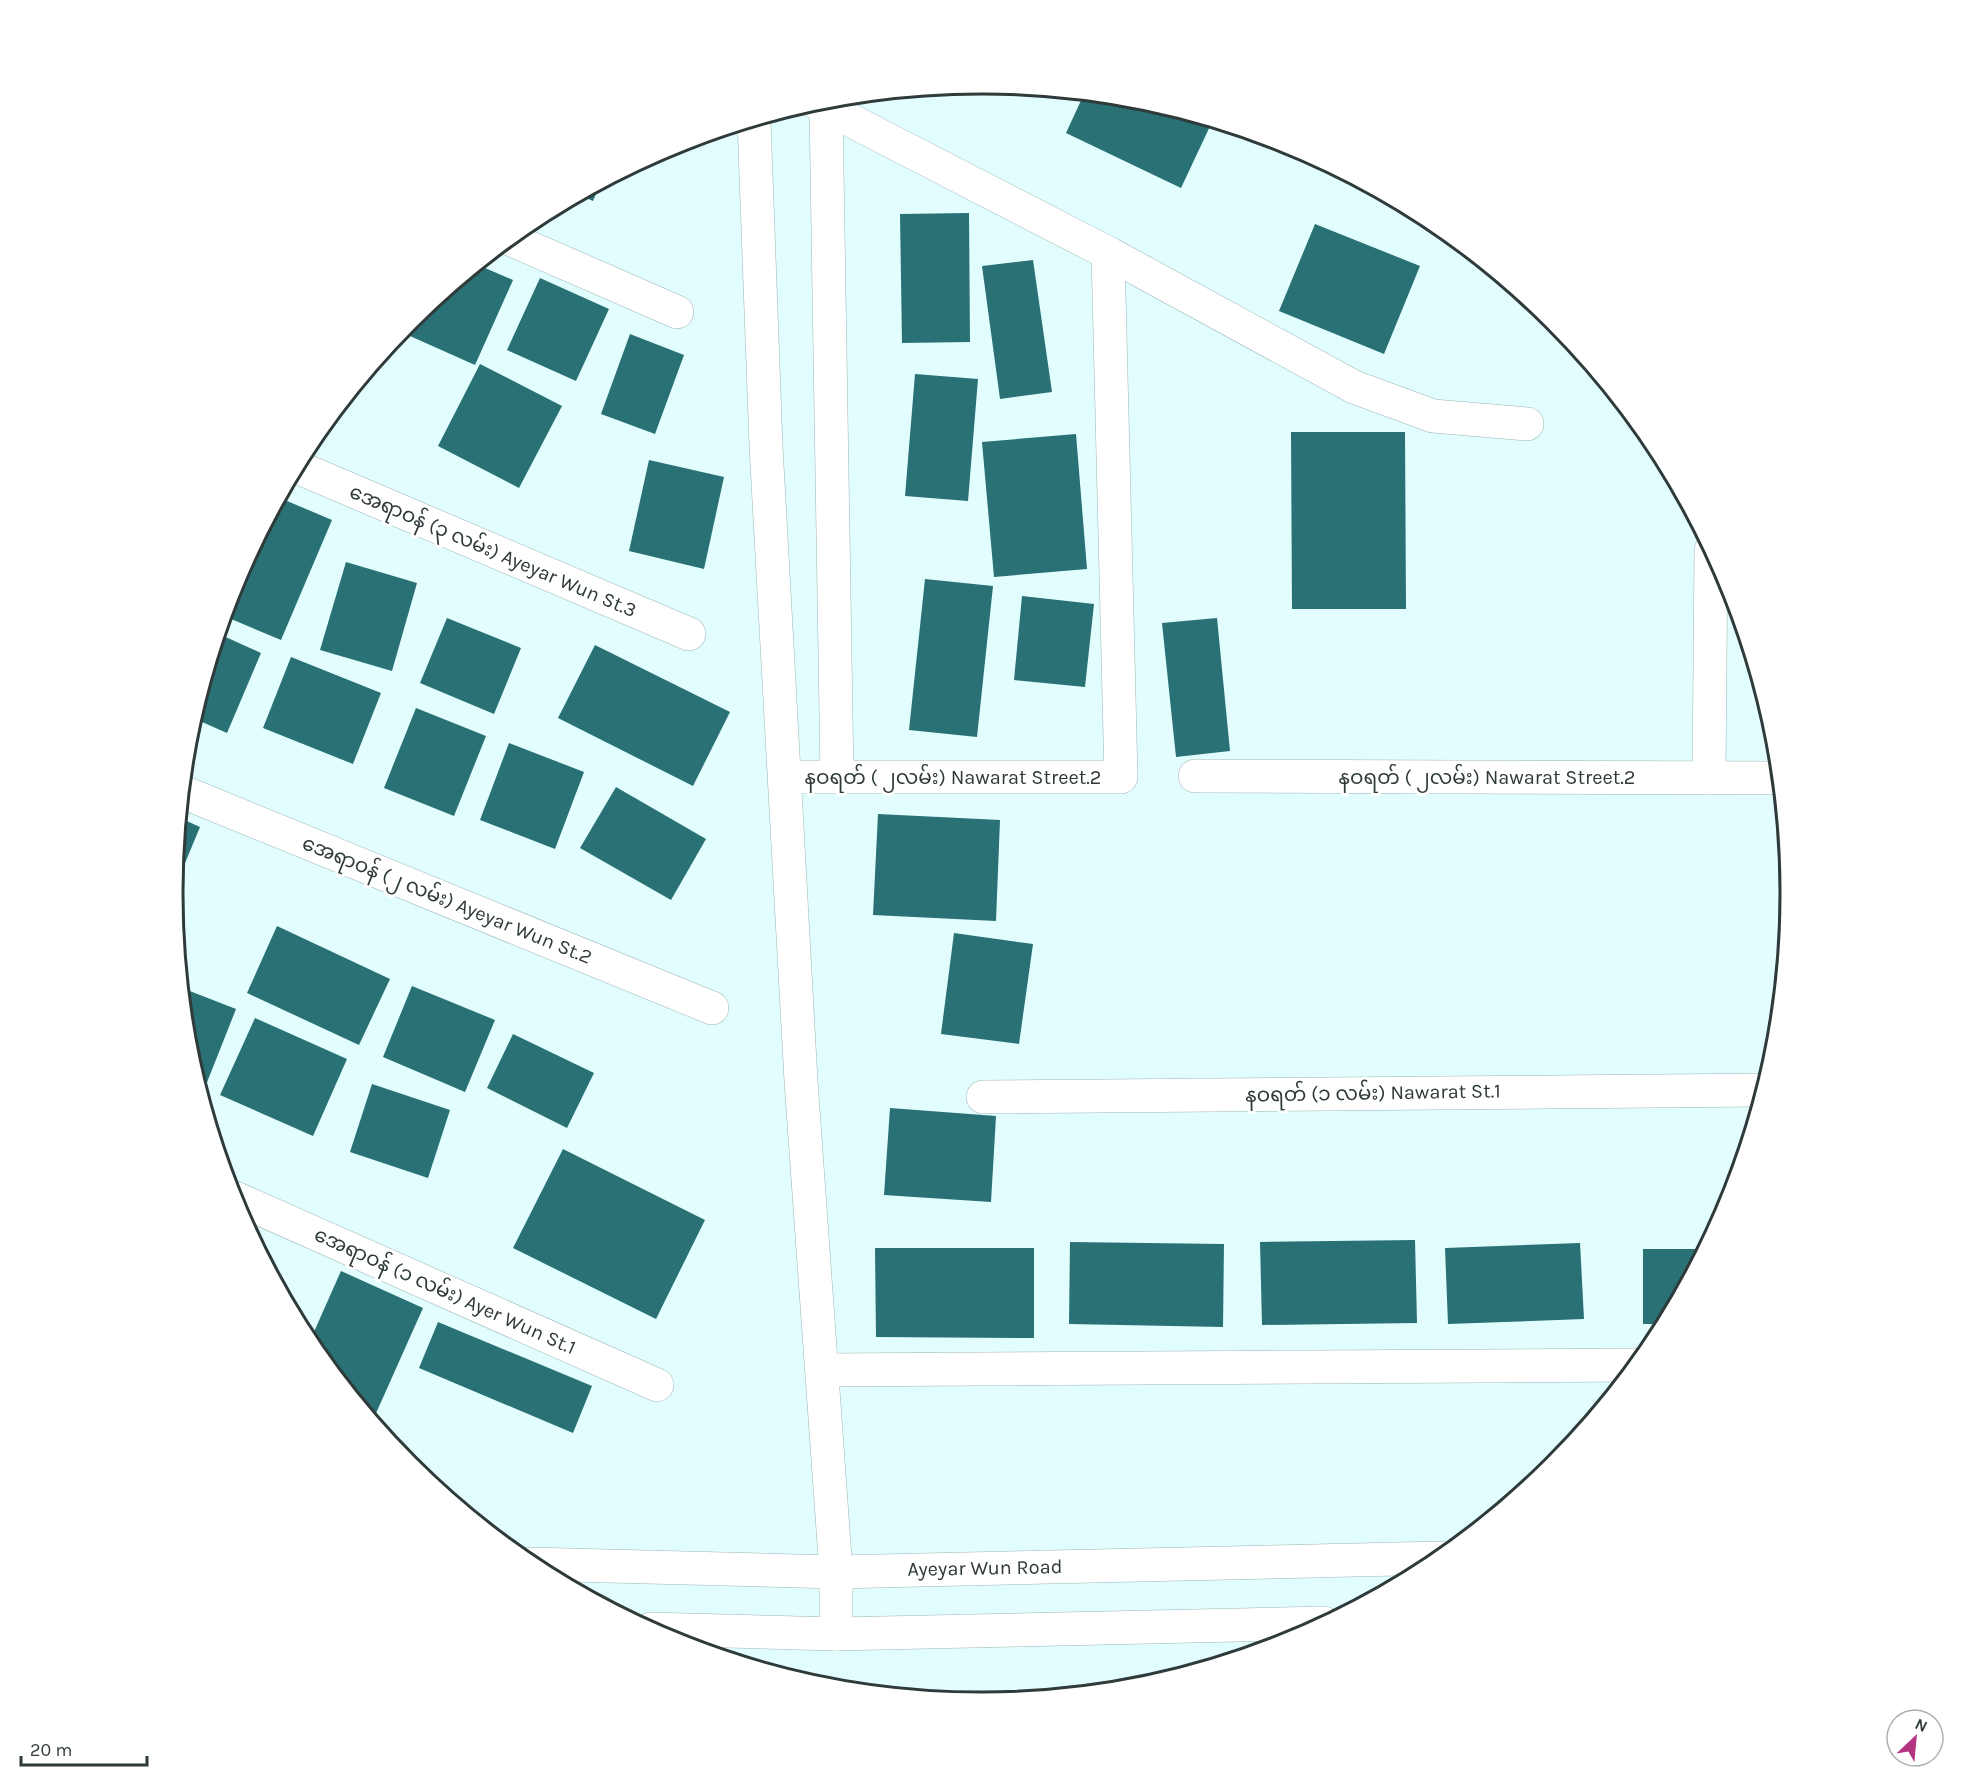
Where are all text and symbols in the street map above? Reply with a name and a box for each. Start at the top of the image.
street label: အေရာဝန် (၃ လမ်း) Ayeyar Wun St.3 [345,477,641,626]
street label: နဝရတ် ( ၂လမ်း) Nawarat Street.2 [805,763,1101,793]
street label: နဝရတ် ( ၂လမ်း) Nawarat Street.2 [1339,763,1635,793]
street label: အေရာဝန် (၂ လမ်း) Ayeyar Wun St.2 [297,828,596,972]
street label: နဝရတ် (၁ လမ်း) Nawarat St.1 [1245,1076,1501,1111]
street label: အေရာဝန် (၁ လမ်း) Ayer Wun St.1 [309,1220,581,1363]
street label: Ayeyar Wun Road [907,1555,1063,1581]
north arrow [1885,1708,1945,1768]
text: N [1912,1714,1931,1736]
scale bar [21,1729,147,1767]
text: 20 m [30,1739,72,1761]

